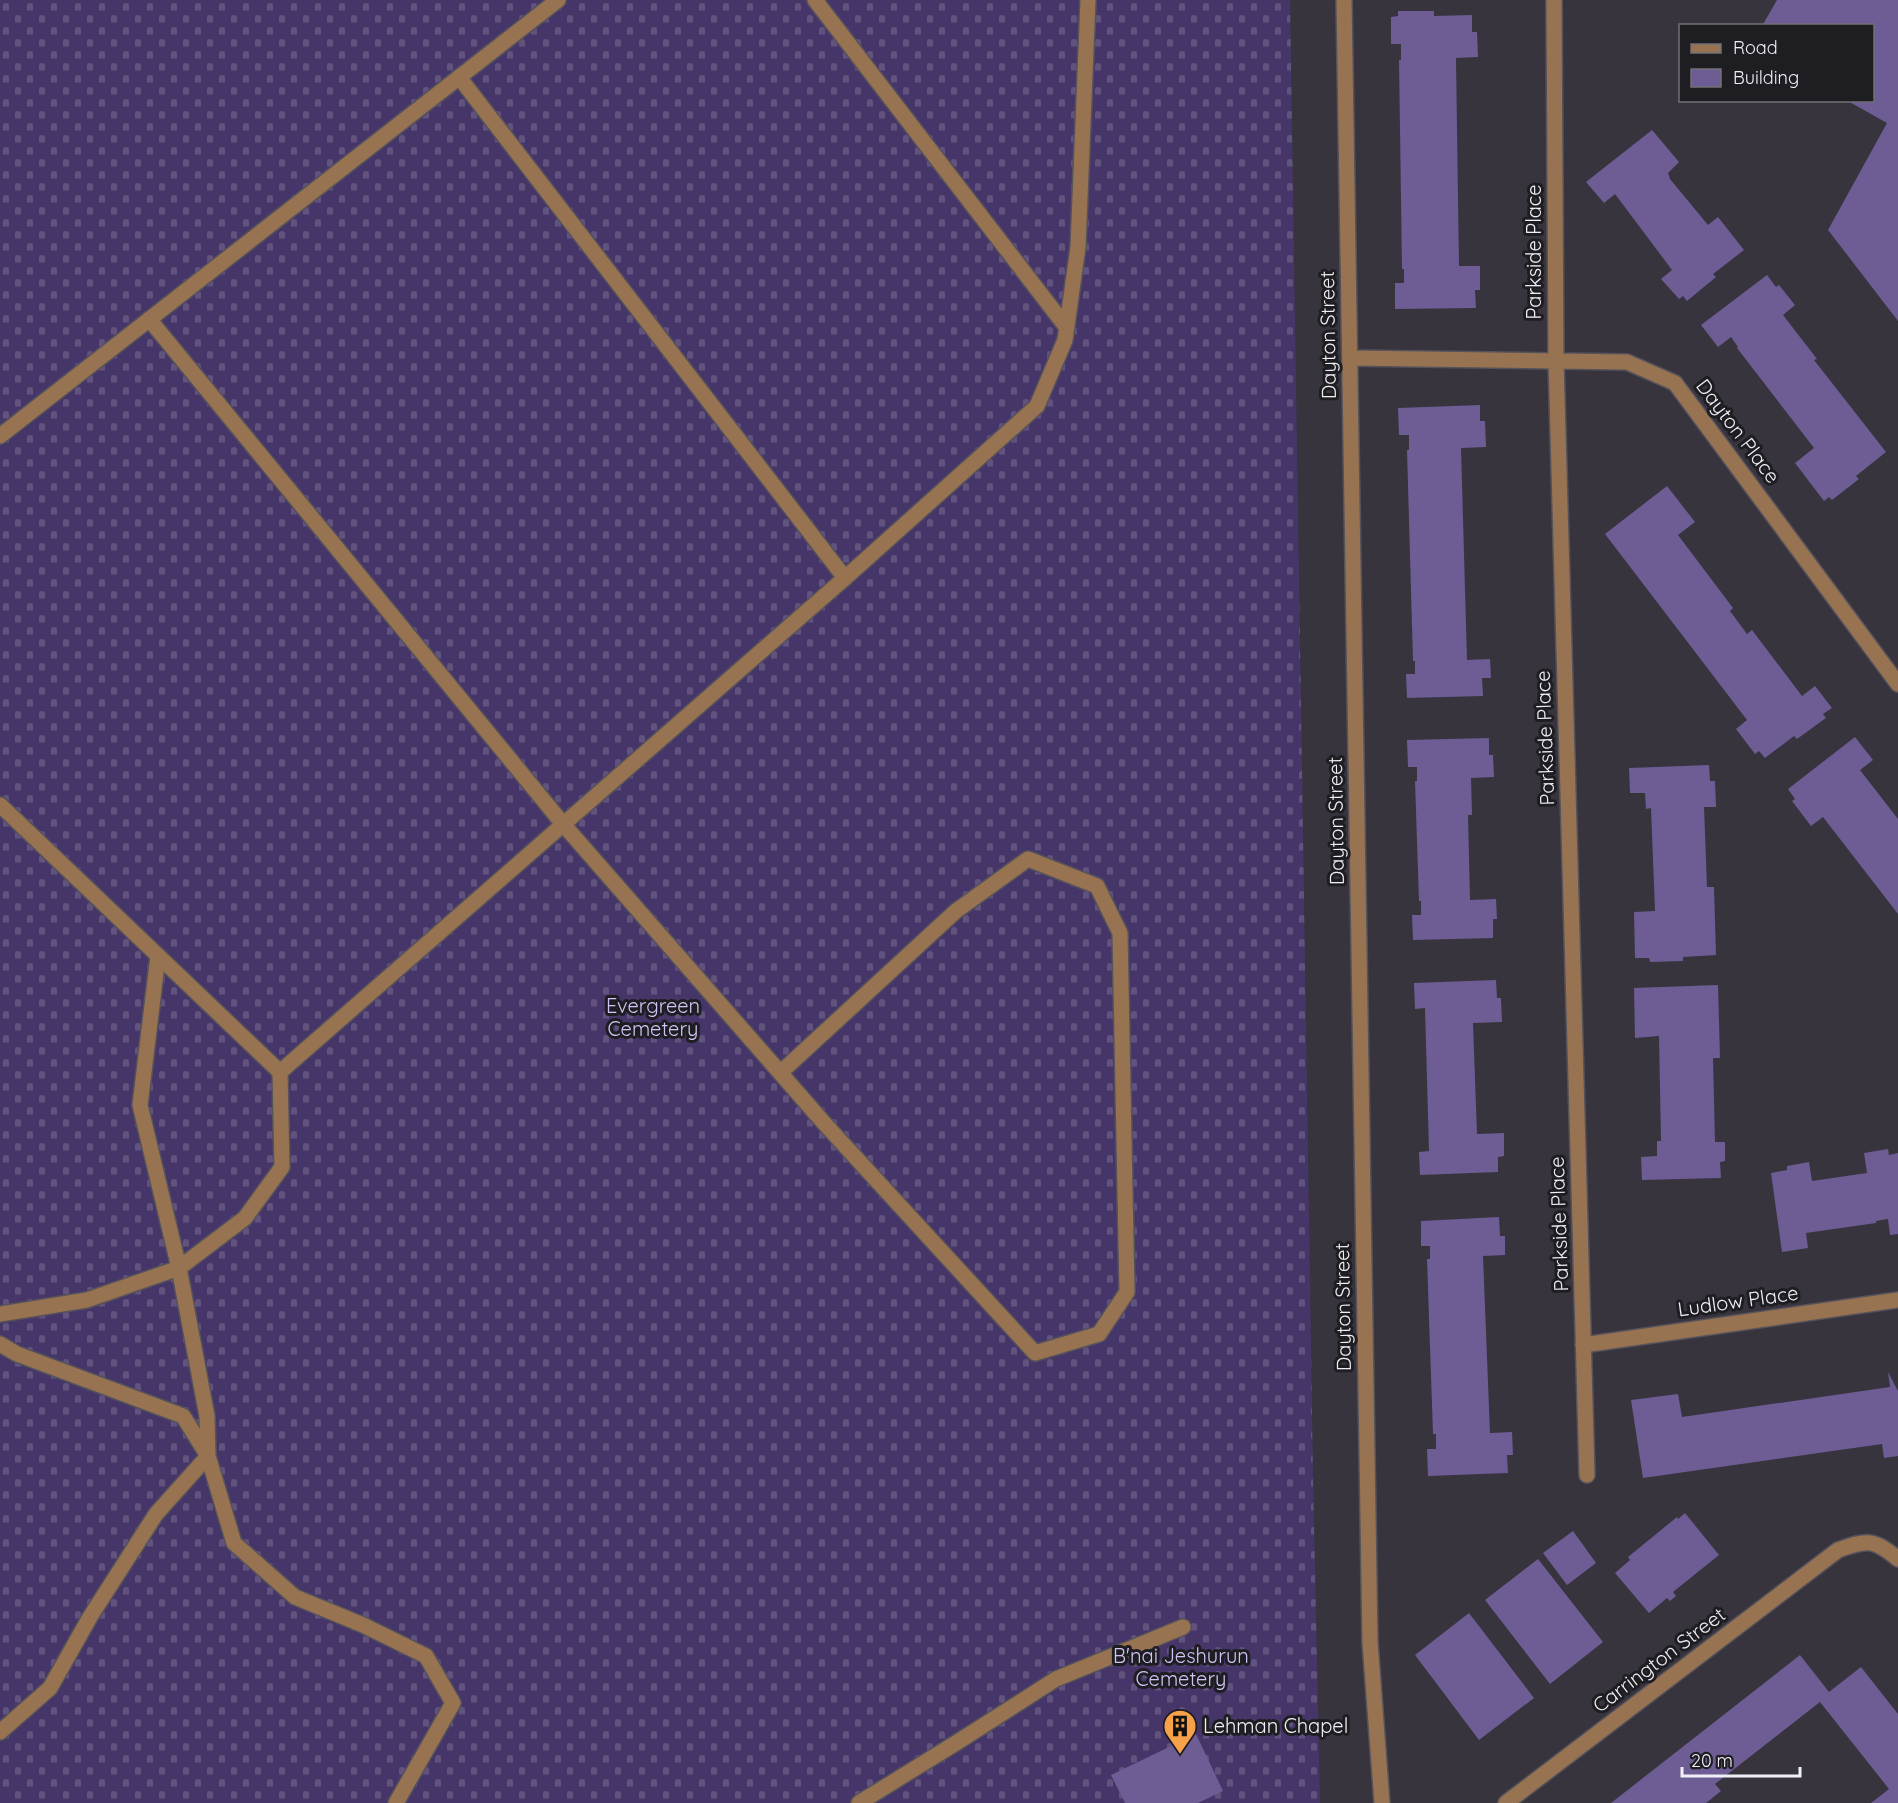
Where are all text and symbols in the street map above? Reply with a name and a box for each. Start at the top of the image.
legend [1679,24,1874,102]
text: Road [1733,36,1778,59]
text: Building [1733,66,1799,89]
street label: Parkside Place [1521,184,1546,320]
street label: Dayton Street [1314,270,1341,399]
street label: Dayton Place [1691,374,1786,488]
street label: Parkside Place [1530,670,1559,806]
street label: Dayton Street [1322,756,1349,885]
park label: Evergreen Cemetery [606,993,700,1041]
street label: Parkside Place [1544,1156,1573,1292]
street label: Dayton Street [1329,1242,1356,1371]
street label: Ludlow Place [1676,1280,1800,1321]
street label: Carrington Street [1588,1602,1730,1718]
park label: B'nai Jeshurun Cemetery [1113,1643,1249,1691]
building icon: Lehman Chapel [1162,1708,1198,1755]
place label: Lehman Chapel [1203,1713,1348,1738]
scale bar [1682,1740,1800,1778]
text: 20 m [1691,1749,1733,1772]

